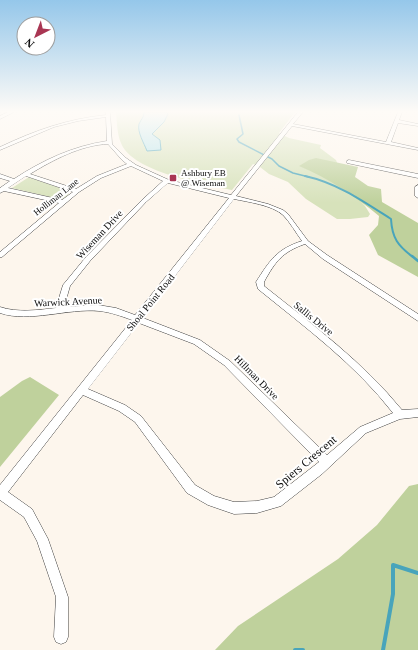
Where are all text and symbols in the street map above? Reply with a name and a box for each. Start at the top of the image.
north arrow [16,16,56,56]
text: N [22,36,36,51]
place label: Ashbury EB @ Wiseman [181,168,226,188]
marker: Ashbury EB @ Wiseman [168,173,178,183]
street label: Holliman Lane [32,176,80,218]
street label: Wiseman Drive [74,207,125,261]
street label: Shoal Point Road [124,272,177,333]
street label: Warwick Avenue [34,294,103,309]
street label: Sallis Drive [292,299,336,338]
street label: Hillman Drive [232,353,281,402]
street label: Spiers Crescent [273,432,340,491]

